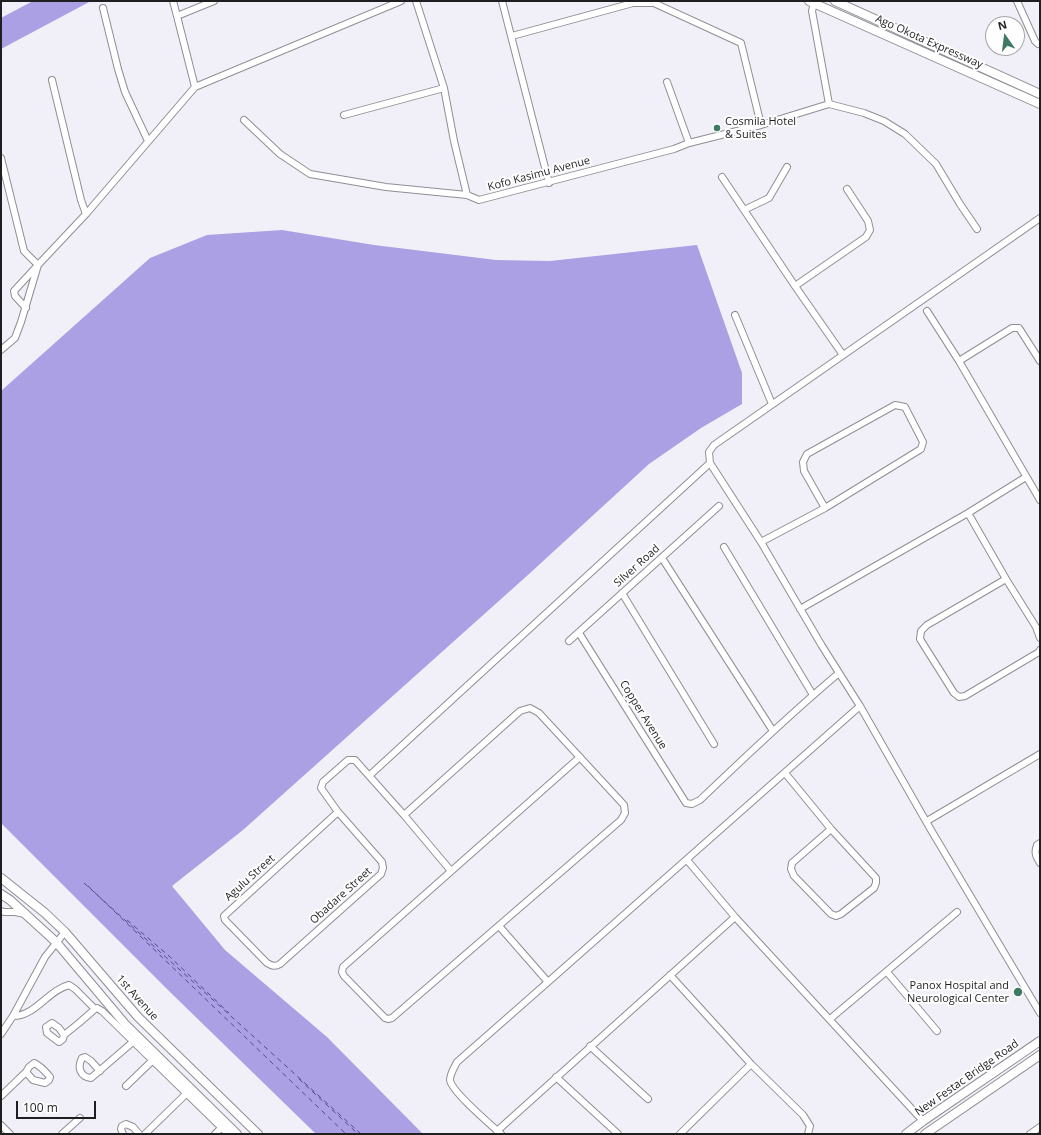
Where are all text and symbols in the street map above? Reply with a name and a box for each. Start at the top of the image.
street label: Ago Okota Expressway [873,12,985,72]
north arrow [985,16,1025,56]
text: N [996,16,1008,33]
place label: Cosmila Hotel & Suites [725,115,796,141]
marker: Cosmila Hotel & Suites [712,123,722,133]
street label: Kofo Kasimu Avenue [486,154,592,194]
street label: Silver Road [611,542,663,590]
street label: Copper Avenue [617,678,669,752]
street label: Agulu Street [222,852,278,904]
street label: Obadare Street [307,865,375,927]
street label: 1st Avenue [113,973,161,1023]
place label: Panox Hospital and Neurological Center [907,979,1009,1005]
marker: Panox Hospital and Neurological Center [1012,986,1024,998]
street label: New Festac Bridge Road [913,1037,1021,1119]
scale bar [18,1093,98,1119]
text: 100 m [23,1099,58,1116]

